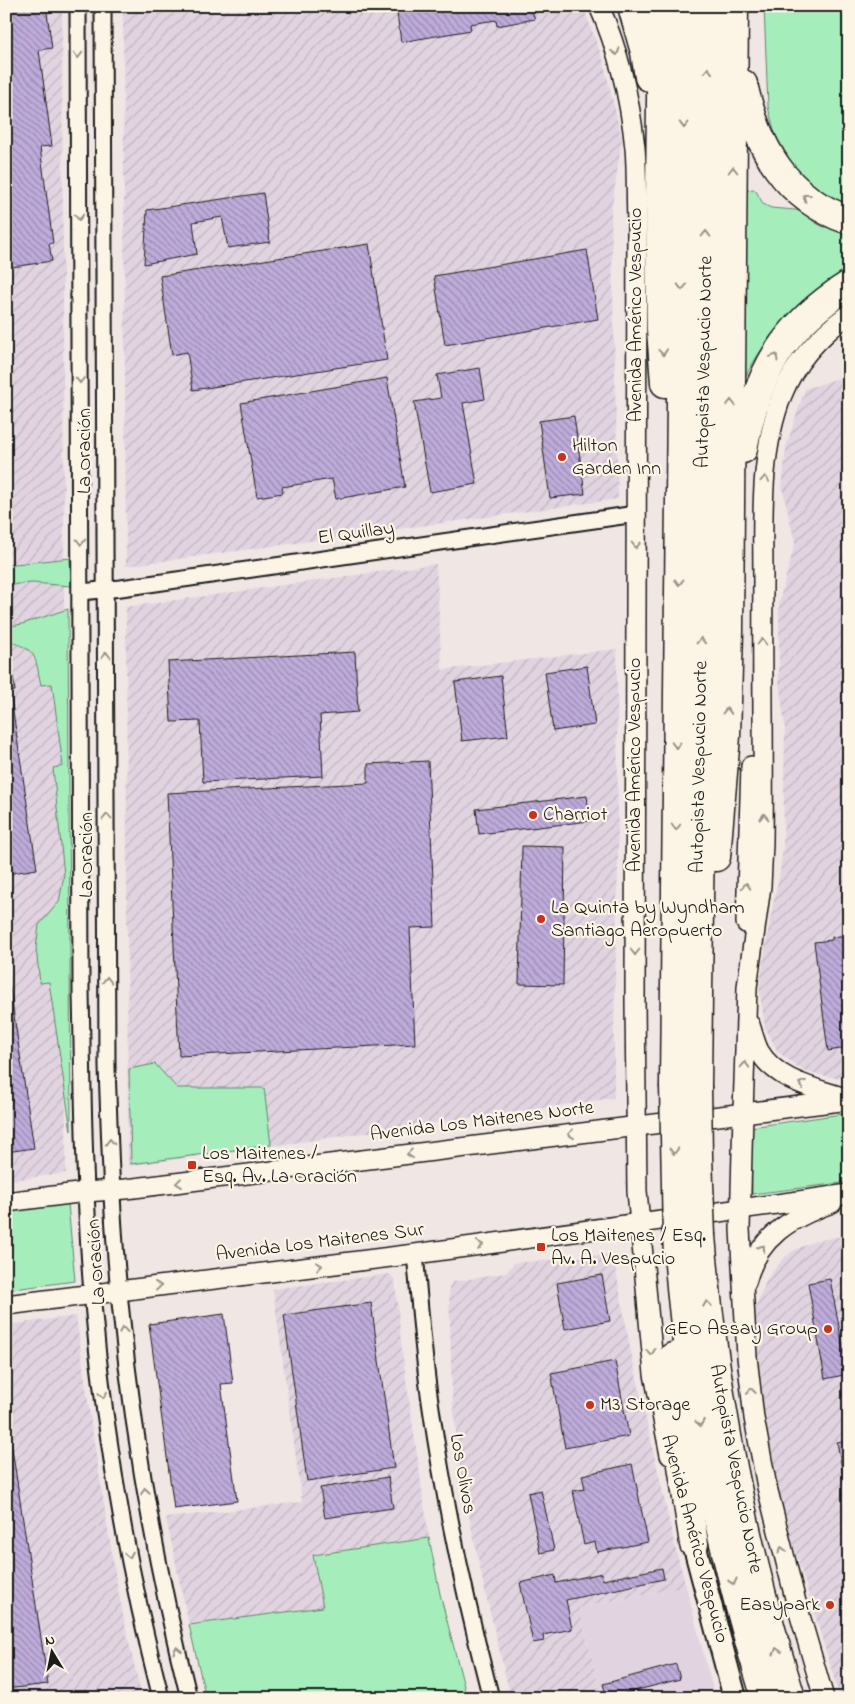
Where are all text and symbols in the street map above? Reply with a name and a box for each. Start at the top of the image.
one-way arrow [610,47,620,56]
one-way arrow [73,52,83,59]
one-way arrow [703,67,713,74]
one-way arrow [679,122,689,129]
one-way arrow [728,166,738,174]
one-way arrow [803,194,812,202]
street label: Avenida Américo Vespucio [622,208,651,422]
one-way arrow [74,214,84,222]
one-way arrow [701,229,711,237]
street label: Autopista Vespucio Norte [689,255,721,468]
one-way arrow [677,284,687,292]
one-way arrow [657,348,668,356]
one-way arrow [768,354,778,363]
one-way arrow [75,376,85,384]
one-way arrow [726,399,736,406]
street label: La Oración [71,408,100,494]
place label: Hilton Garden Inn [572,432,661,484]
marker: Hilton Garden Inn [556,451,568,463]
one-way arrow [760,475,771,483]
street label: El Quillay [316,514,396,554]
one-way arrow [76,539,86,547]
one-way arrow [631,542,641,549]
one-way arrow [673,578,684,586]
one-way arrow [696,637,706,644]
one-way arrow [757,638,767,646]
one-way arrow [101,651,111,658]
street label: Avenida Américo Vespucio [621,658,650,872]
street label: Autopista Vespucio Norte [684,660,716,873]
one-way arrow [721,707,732,715]
one-way arrow [671,741,682,749]
place label: Charriot [543,801,608,830]
marker: Charriot [527,809,539,821]
street label: La Oración [73,812,102,898]
one-way arrow [758,812,769,820]
one-way arrow [102,813,112,821]
one-way arrow [671,823,681,831]
one-way arrow [741,882,752,890]
place label: La Quinta by Wyndham Santiago Aeropuerto [551,894,745,947]
marker: La Quinta by Wyndham Santiago Aeropuerto [535,913,547,925]
one-way arrow [630,949,640,957]
one-way arrow [102,976,112,984]
one-way arrow [739,1060,750,1068]
one-way arrow [799,1080,807,1090]
street label: Avenida Los Maitenes Norte [369,1094,596,1150]
one-way arrow [566,1128,574,1139]
one-way arrow [105,1138,116,1146]
place label: Los Maitenes / Esq. Av. La Oración [202,1140,357,1192]
one-way arrow [669,1147,680,1155]
one-way arrow [405,1148,413,1159]
marker: Los Maitenes / Esq. Av. La Oración [186,1159,198,1171]
one-way arrow [174,1177,182,1188]
street label: Avenida Los Maitenes Sur [214,1216,427,1270]
street label: La Oración [80,1218,114,1306]
place label: Los Maitenes / Esq. Av. A. Vespucio [551,1222,706,1274]
one-way arrow [476,1240,484,1251]
marker: Los Maitenes / Esq. Av. A. Vespucio [535,1241,547,1253]
one-way arrow [756,1244,765,1254]
one-way arrow [315,1261,323,1272]
one-way arrow [154,1281,162,1292]
one-way arrow [702,1299,713,1307]
place label: GEO Assay Group [664,1315,818,1344]
marker: GEO Assay Group [822,1323,834,1335]
one-way arrow [118,1326,129,1334]
one-way arrow [645,1348,656,1356]
street label: Autopista Vespucio Norte [700,1362,770,1576]
one-way arrow [746,1386,756,1395]
one-way arrow [97,1391,108,1399]
place label: M3 Storage [600,1391,690,1421]
marker: M3 Storage [584,1399,596,1411]
one-way arrow [694,1419,704,1427]
street label: Los Olivos [441,1431,483,1517]
street label: Avenida Américo Vespucio [652,1432,736,1646]
one-way arrow [140,1487,151,1495]
one-way arrow [777,1545,788,1554]
one-way arrow [123,1551,134,1559]
one-way arrow [727,1577,738,1586]
place label: Easypark [739,1591,820,1620]
marker: Easypark [824,1599,836,1611]
north arrow [28,1626,78,1676]
text: N [44,1630,56,1652]
one-way arrow [172,1646,183,1655]
one-way arrow [772,1648,782,1656]

